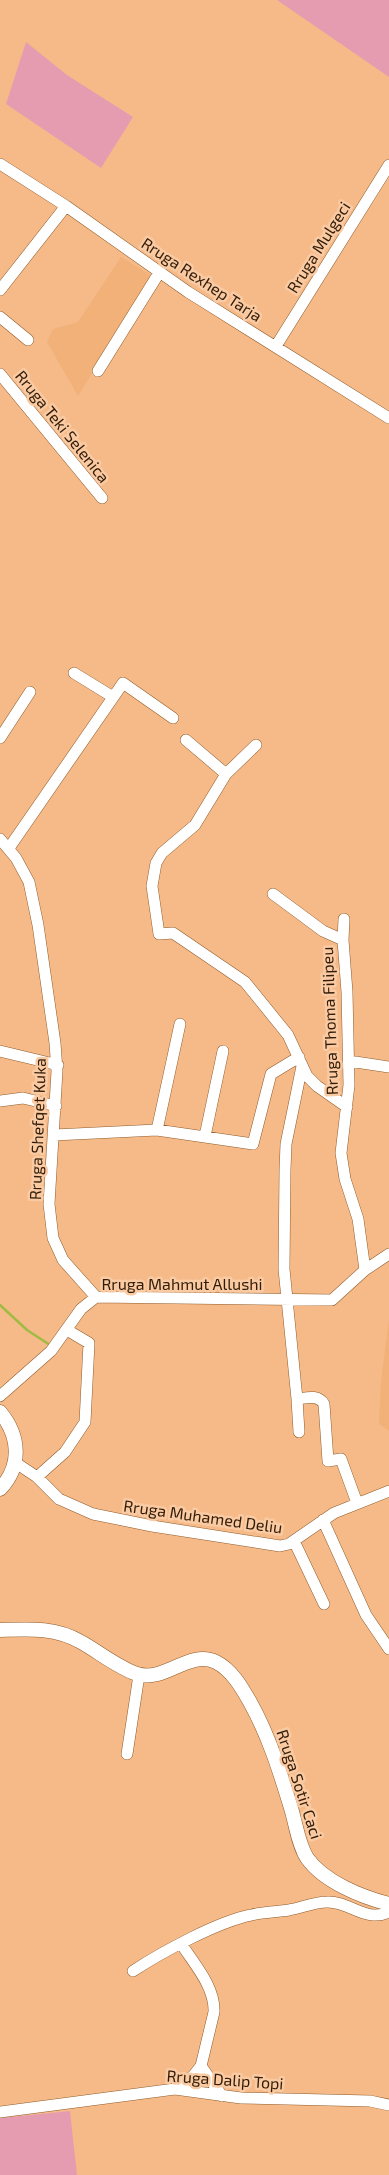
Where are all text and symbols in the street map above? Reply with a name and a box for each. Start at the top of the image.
street label: Rruga Mulgeci [282,198,354,296]
street label: Rruga Rexhep Tarja [138,233,266,326]
street label: Rruga Teki Selenica [12,366,114,486]
street label: Rruga Thoma Filipeu [317,946,341,1096]
street label: Rruga Shefqet Kuka [25,1058,49,1200]
street label: Rruga Mahmut Allushi [101,1274,263,1293]
street label: Rruga Muhamed Deliu [122,1495,284,1537]
street label: Rruga Sotir Caci [273,1727,327,1841]
street label: Rruga Dalip Topi [166,2065,284,2093]

